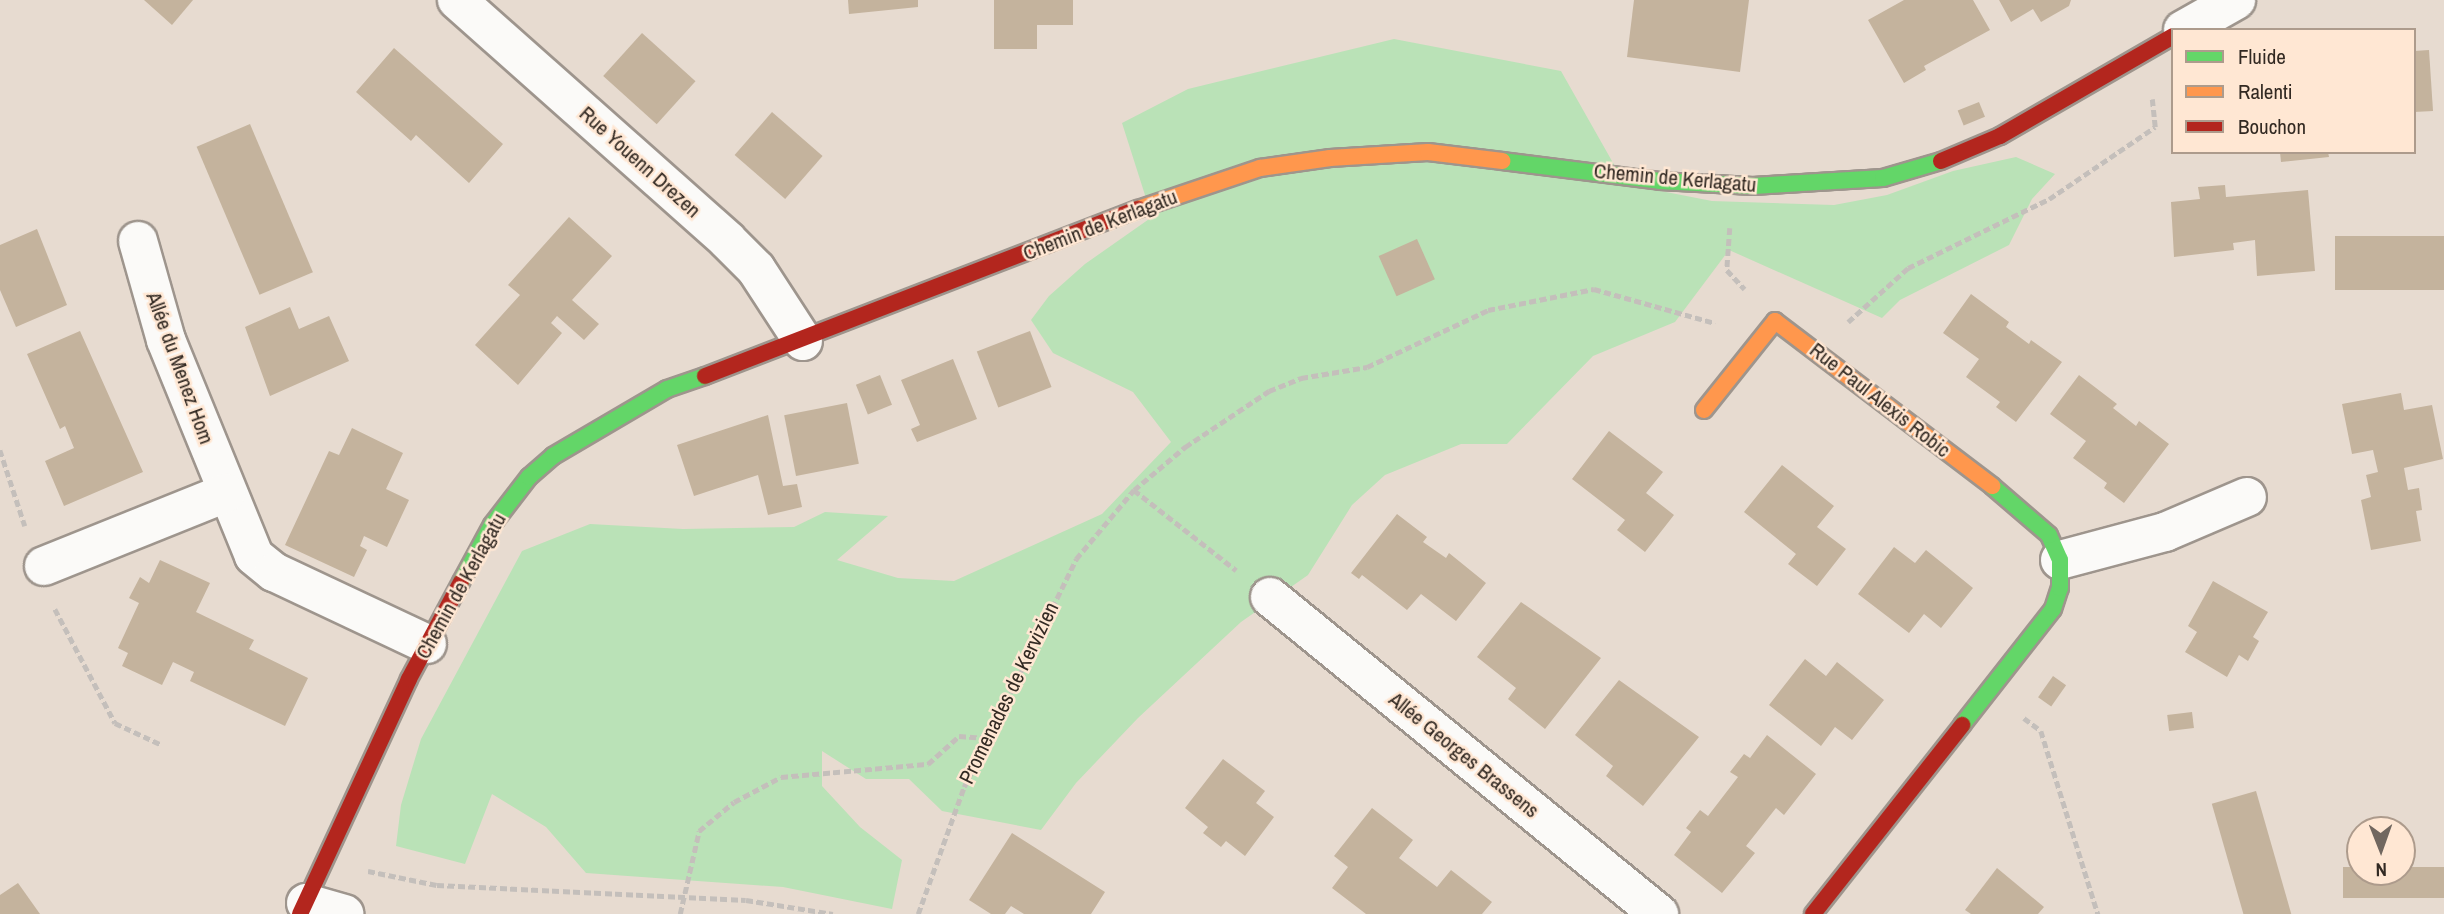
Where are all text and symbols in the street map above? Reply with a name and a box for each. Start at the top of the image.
legend [2171,28,2416,154]
text: Fluide [2238,42,2286,71]
text: Ralenti [2238,77,2293,106]
street label: Rue Youenn Drezen [574,101,706,223]
text: Bouchon [2238,112,2306,141]
street label: Chemin de Kerlagatu [1593,158,1757,198]
street label: Chemin de Kerlagatu [1020,184,1180,266]
street label: Allée du Menez Hom [141,289,219,447]
street label: Rue Paul Alexis Robic [1804,337,1956,463]
street label: Chemin de Kerlagatu [411,509,511,663]
street label: Promenades de Kervizien [954,598,1064,788]
street label: Allée Georges Brassens [1384,687,1544,823]
north arrow [2346,816,2416,886]
text: N [2375,857,2387,883]

